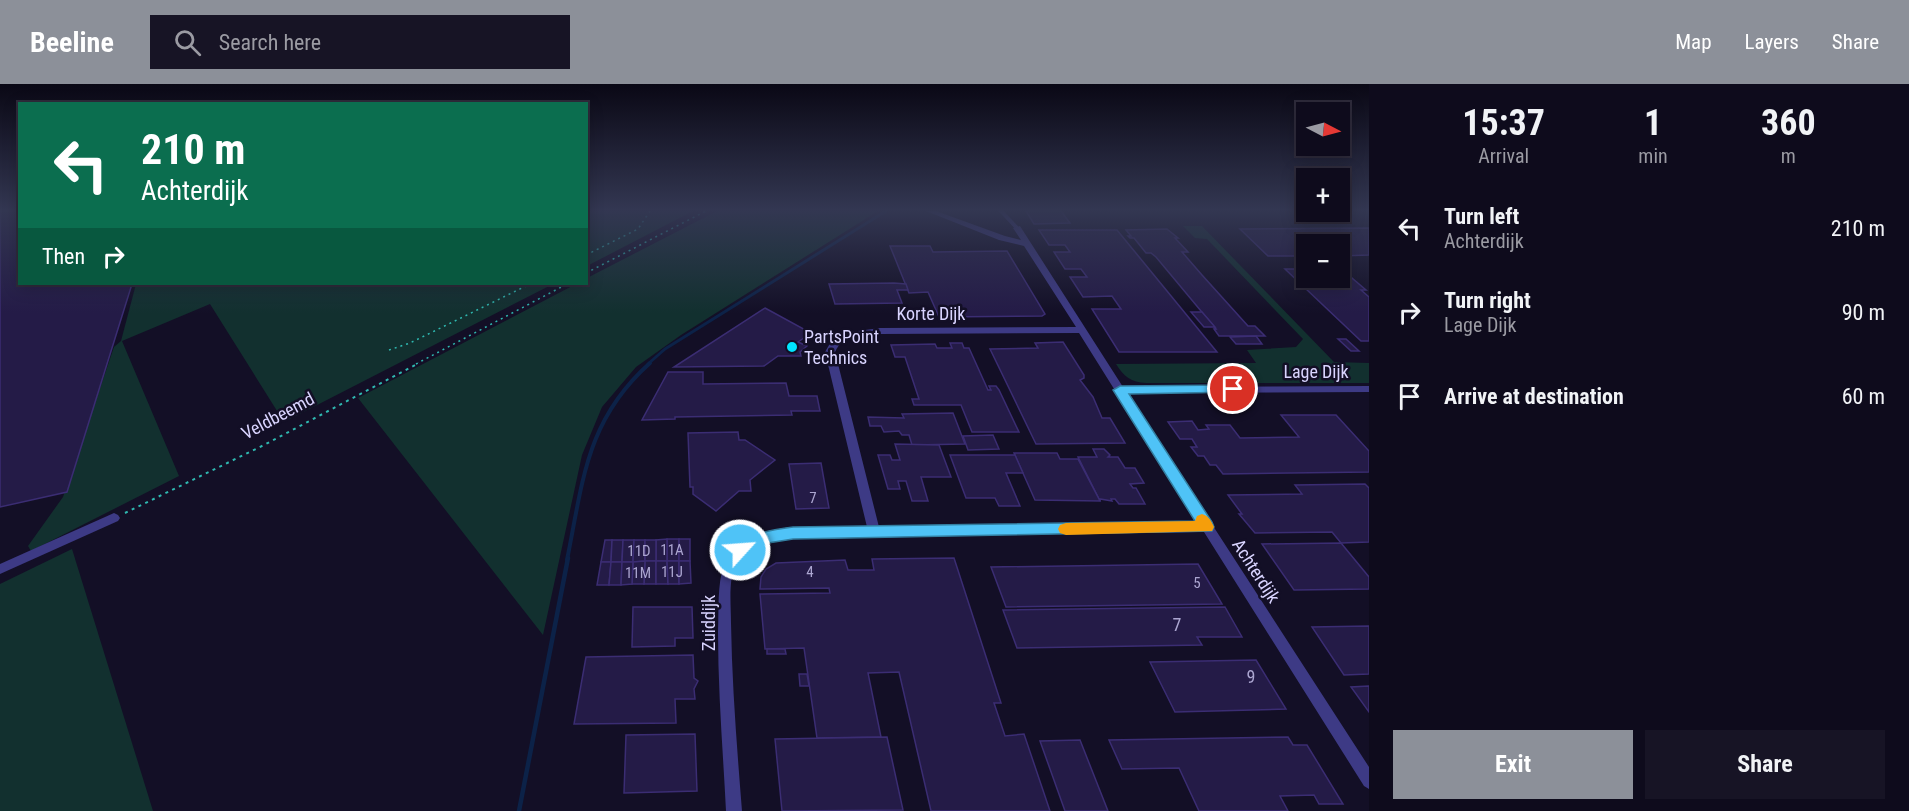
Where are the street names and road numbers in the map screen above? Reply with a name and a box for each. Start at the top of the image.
street label: Korte Dijk [897,303,966,324]
street label: Lage Dijk [1283,361,1349,382]
street label: Veldbeemd [238,388,318,443]
street label: Achterdijk [1228,535,1285,607]
street label: Zuiddijk [698,595,719,651]

